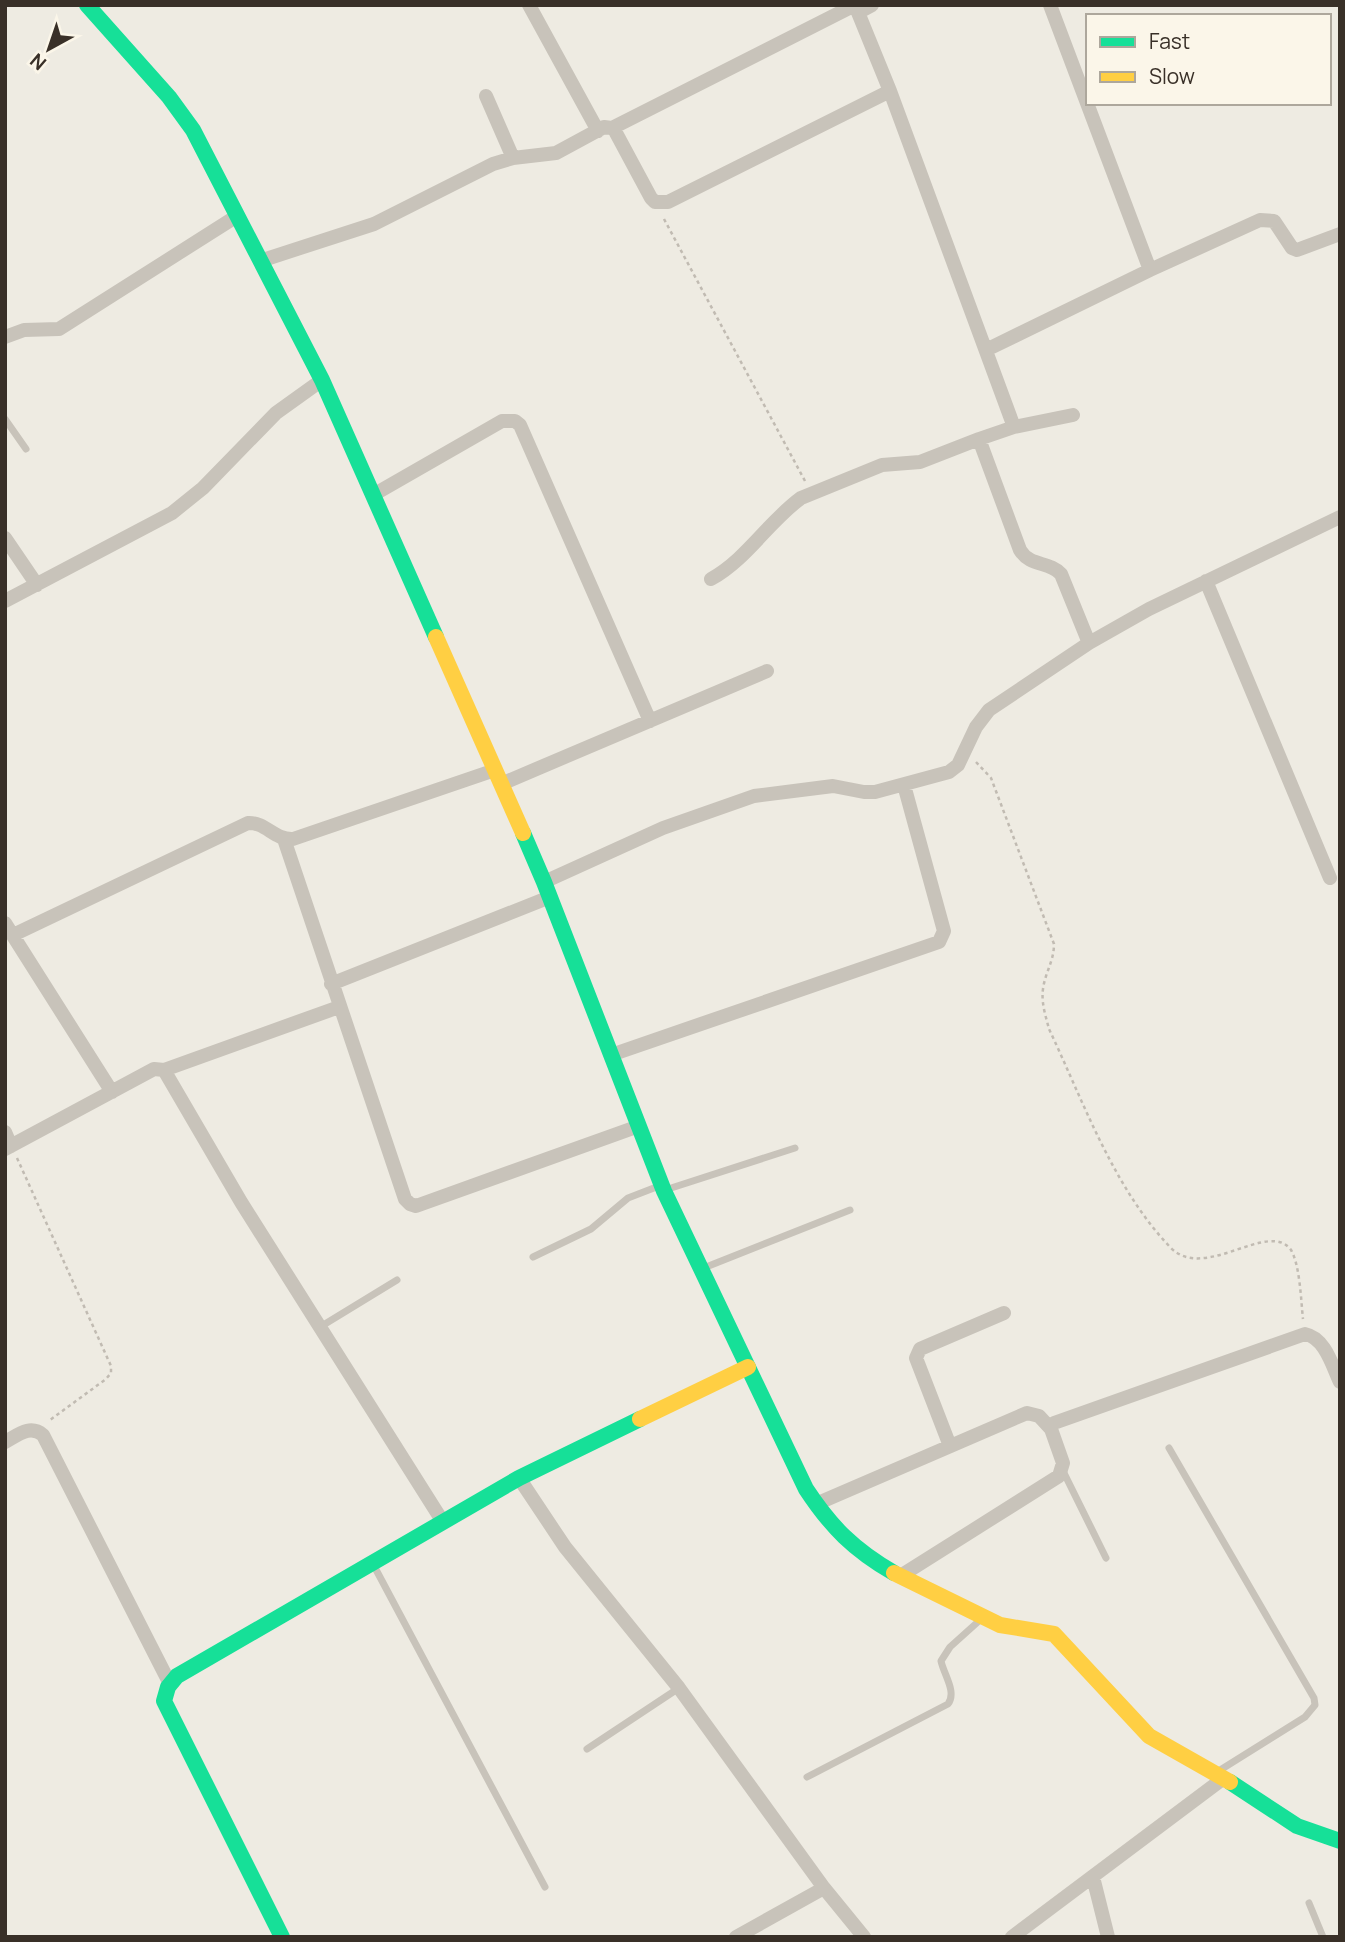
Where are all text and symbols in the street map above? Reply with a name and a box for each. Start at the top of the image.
north arrow [14,14,84,84]
legend [1086,14,1331,105]
text: Fast [1149,27,1190,55]
text: N [24,48,52,76]
text: Slow [1149,62,1195,90]

